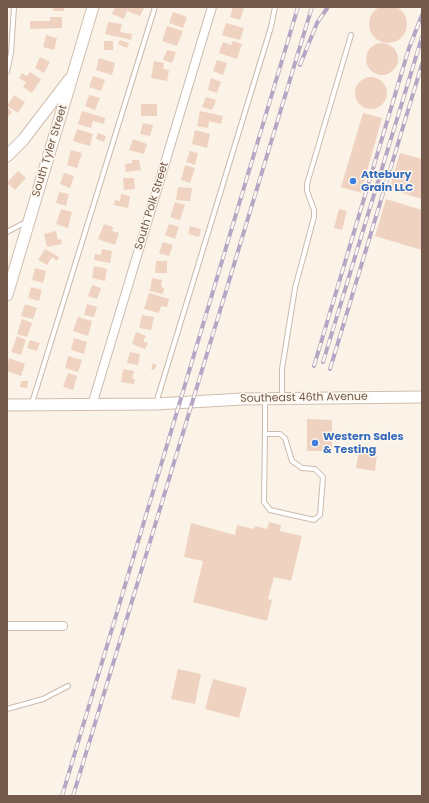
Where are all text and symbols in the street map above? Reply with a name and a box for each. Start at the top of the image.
street label: South Tyler Street [30,103,70,199]
street label: South Polk Street [132,160,172,252]
place label: Attebury Grain LLC [361,168,413,194]
marker: Attebury Grain LLC [348,176,358,186]
street label: Southeast 46th Avenue [240,390,368,406]
place label: Western Sales & Testing [323,430,404,456]
marker: Western Sales & Testing [310,438,320,448]

